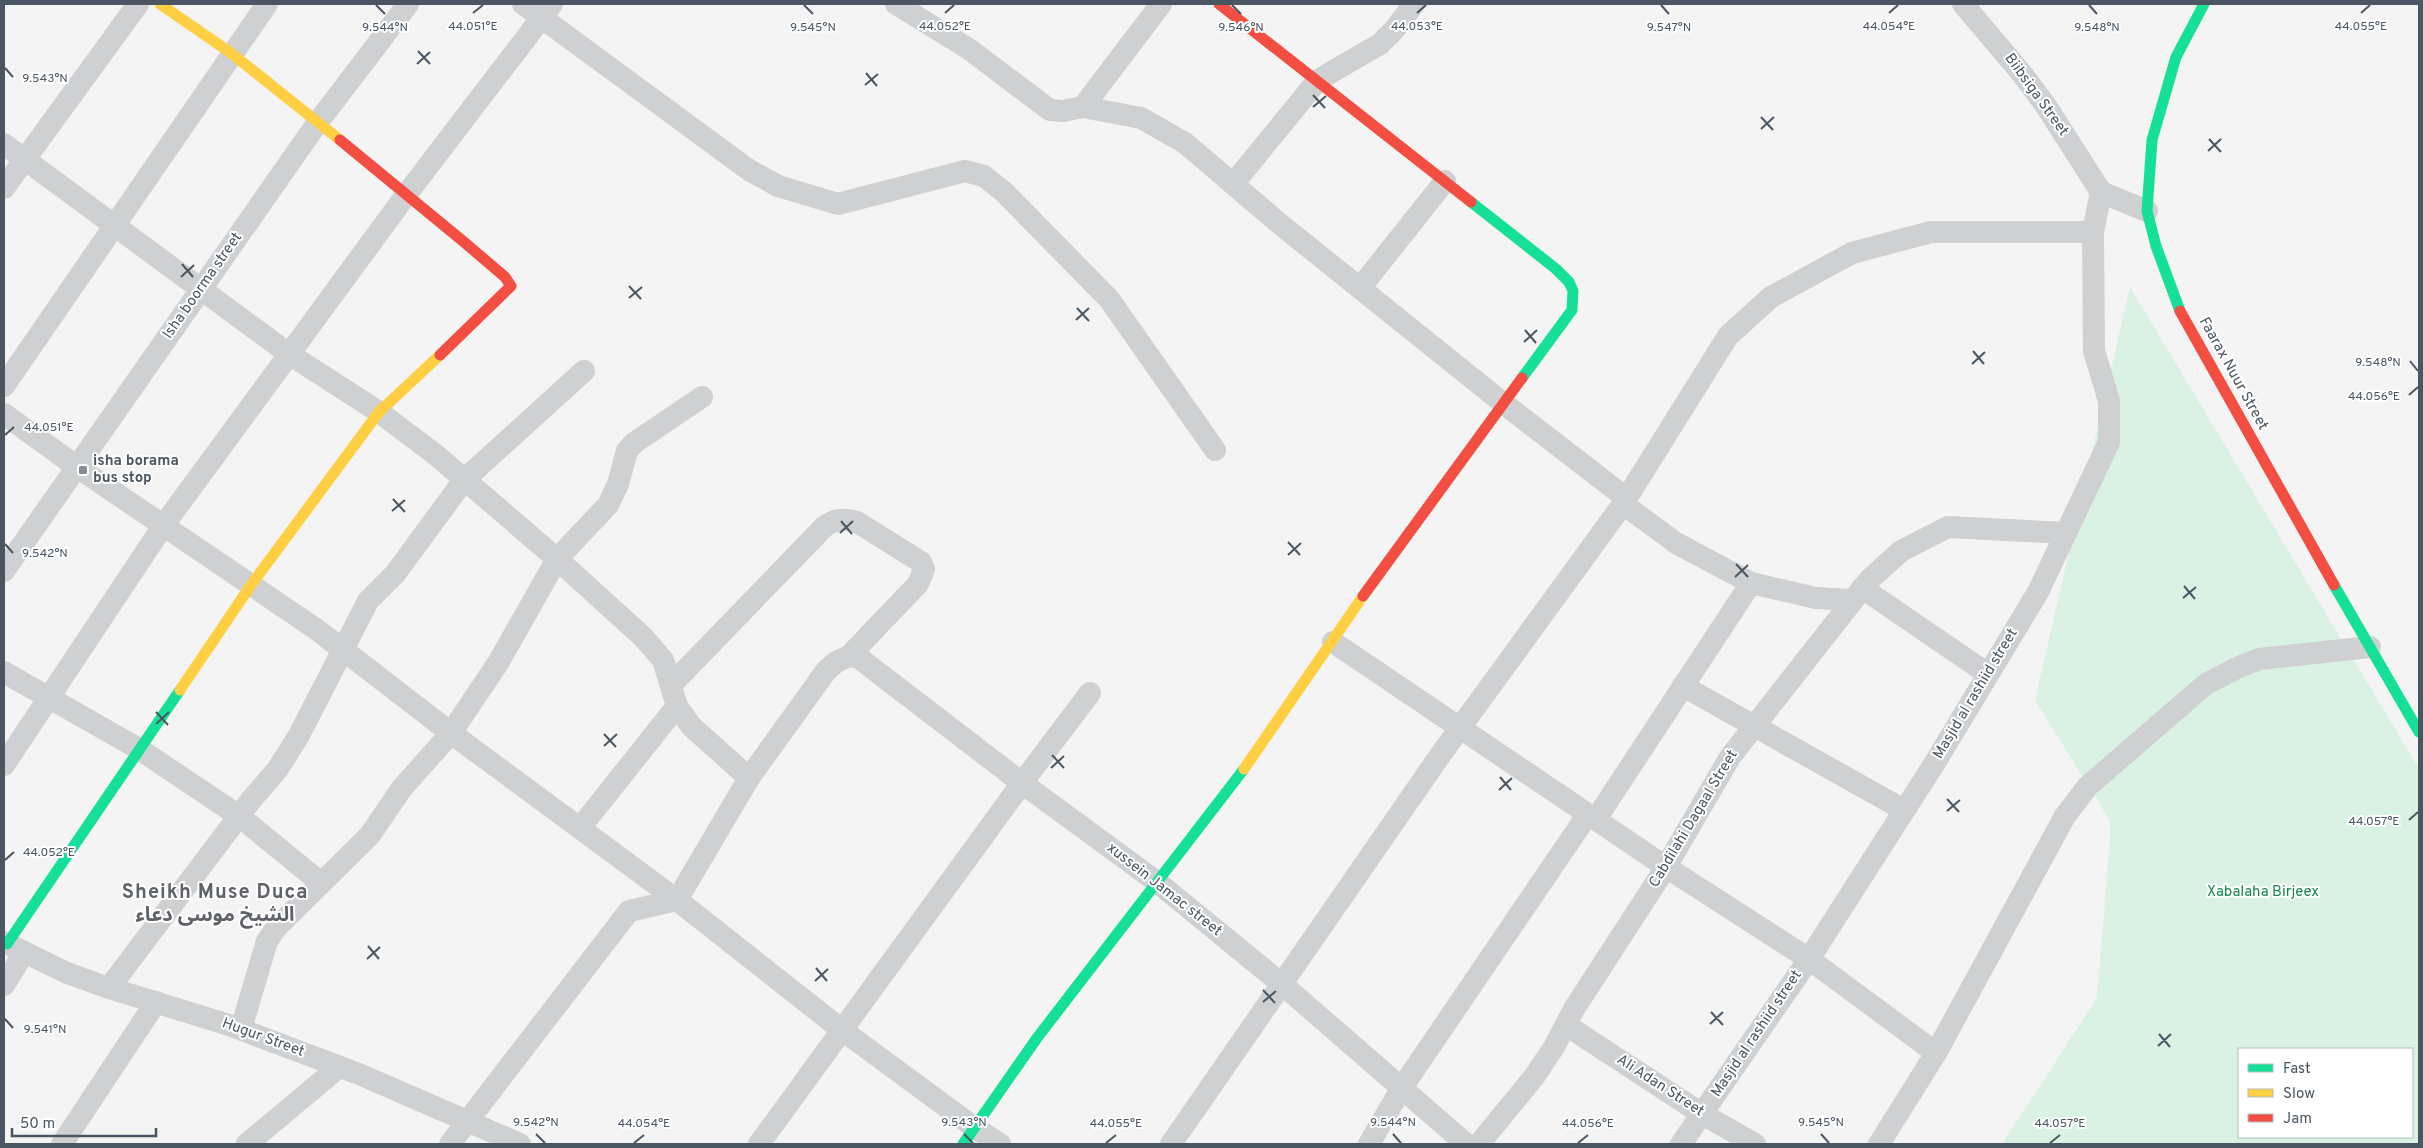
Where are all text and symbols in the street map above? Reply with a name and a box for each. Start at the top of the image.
text: 44.051°E [448,19,498,35]
text: 44.052°E [919,19,971,35]
text: 44.053°E [1391,19,1443,35]
text: 44.054°E [1863,19,1915,35]
text: 44.055°E [2335,19,2387,35]
text: 9.544°N [362,20,408,36]
text: 9.545°N [790,20,836,36]
text: 9.546°N [1218,20,1264,36]
text: 9.547°N [1647,20,1691,36]
text: 9.548°N [2074,20,2120,36]
street label: Biibsiga Street [2000,50,2072,140]
text: 9.543°N [22,71,68,87]
street label: Isha boorma street [159,229,247,343]
street label: Faarax Nuur Street [2194,314,2272,434]
text: 9.548°N [2355,355,2401,371]
text: 44.056°E [2348,389,2400,405]
text: 44.051°E [24,420,74,436]
place label: isha borama bus stop [93,452,179,488]
marker: isha borama bus stop [77,464,89,476]
text: 9.542°N [22,546,68,562]
street label: Masjid al rashiid street [1929,625,2023,763]
street label: Cabdilahi Dagaal Street [1645,747,1743,891]
text: 44.057°E [2349,814,2399,830]
street label: xussein Jamac street [1102,839,1226,941]
text: 44.052°E [23,845,75,861]
district label: Sheikh Muse Duca الشيخ موسى دعاء [122,880,308,929]
park label: Xabalaha Birjeex [2207,883,2319,902]
street label: Masjid al rashiid street [1707,967,1807,1101]
street label: Hugur Street [219,1014,307,1062]
text: 9.541°N [24,1022,66,1038]
legend [2238,1048,2413,1138]
street label: Ali Adan Street [1613,1051,1707,1121]
text: Fast [2283,1060,2311,1079]
text: Slow [2283,1085,2315,1104]
scale bar [12,1106,156,1138]
text: Jam [2283,1110,2312,1129]
text: 50 m [20,1115,55,1134]
text: 9.542°N [513,1115,559,1131]
text: 9.543°N [941,1115,987,1131]
text: 9.544°N [1370,1115,1416,1131]
text: 9.545°N [1798,1115,1844,1131]
text: 44.054°E [618,1116,670,1132]
text: 44.055°E [1090,1116,1142,1132]
text: 44.056°E [1562,1116,1614,1132]
text: 44.057°E [2035,1116,2085,1132]

